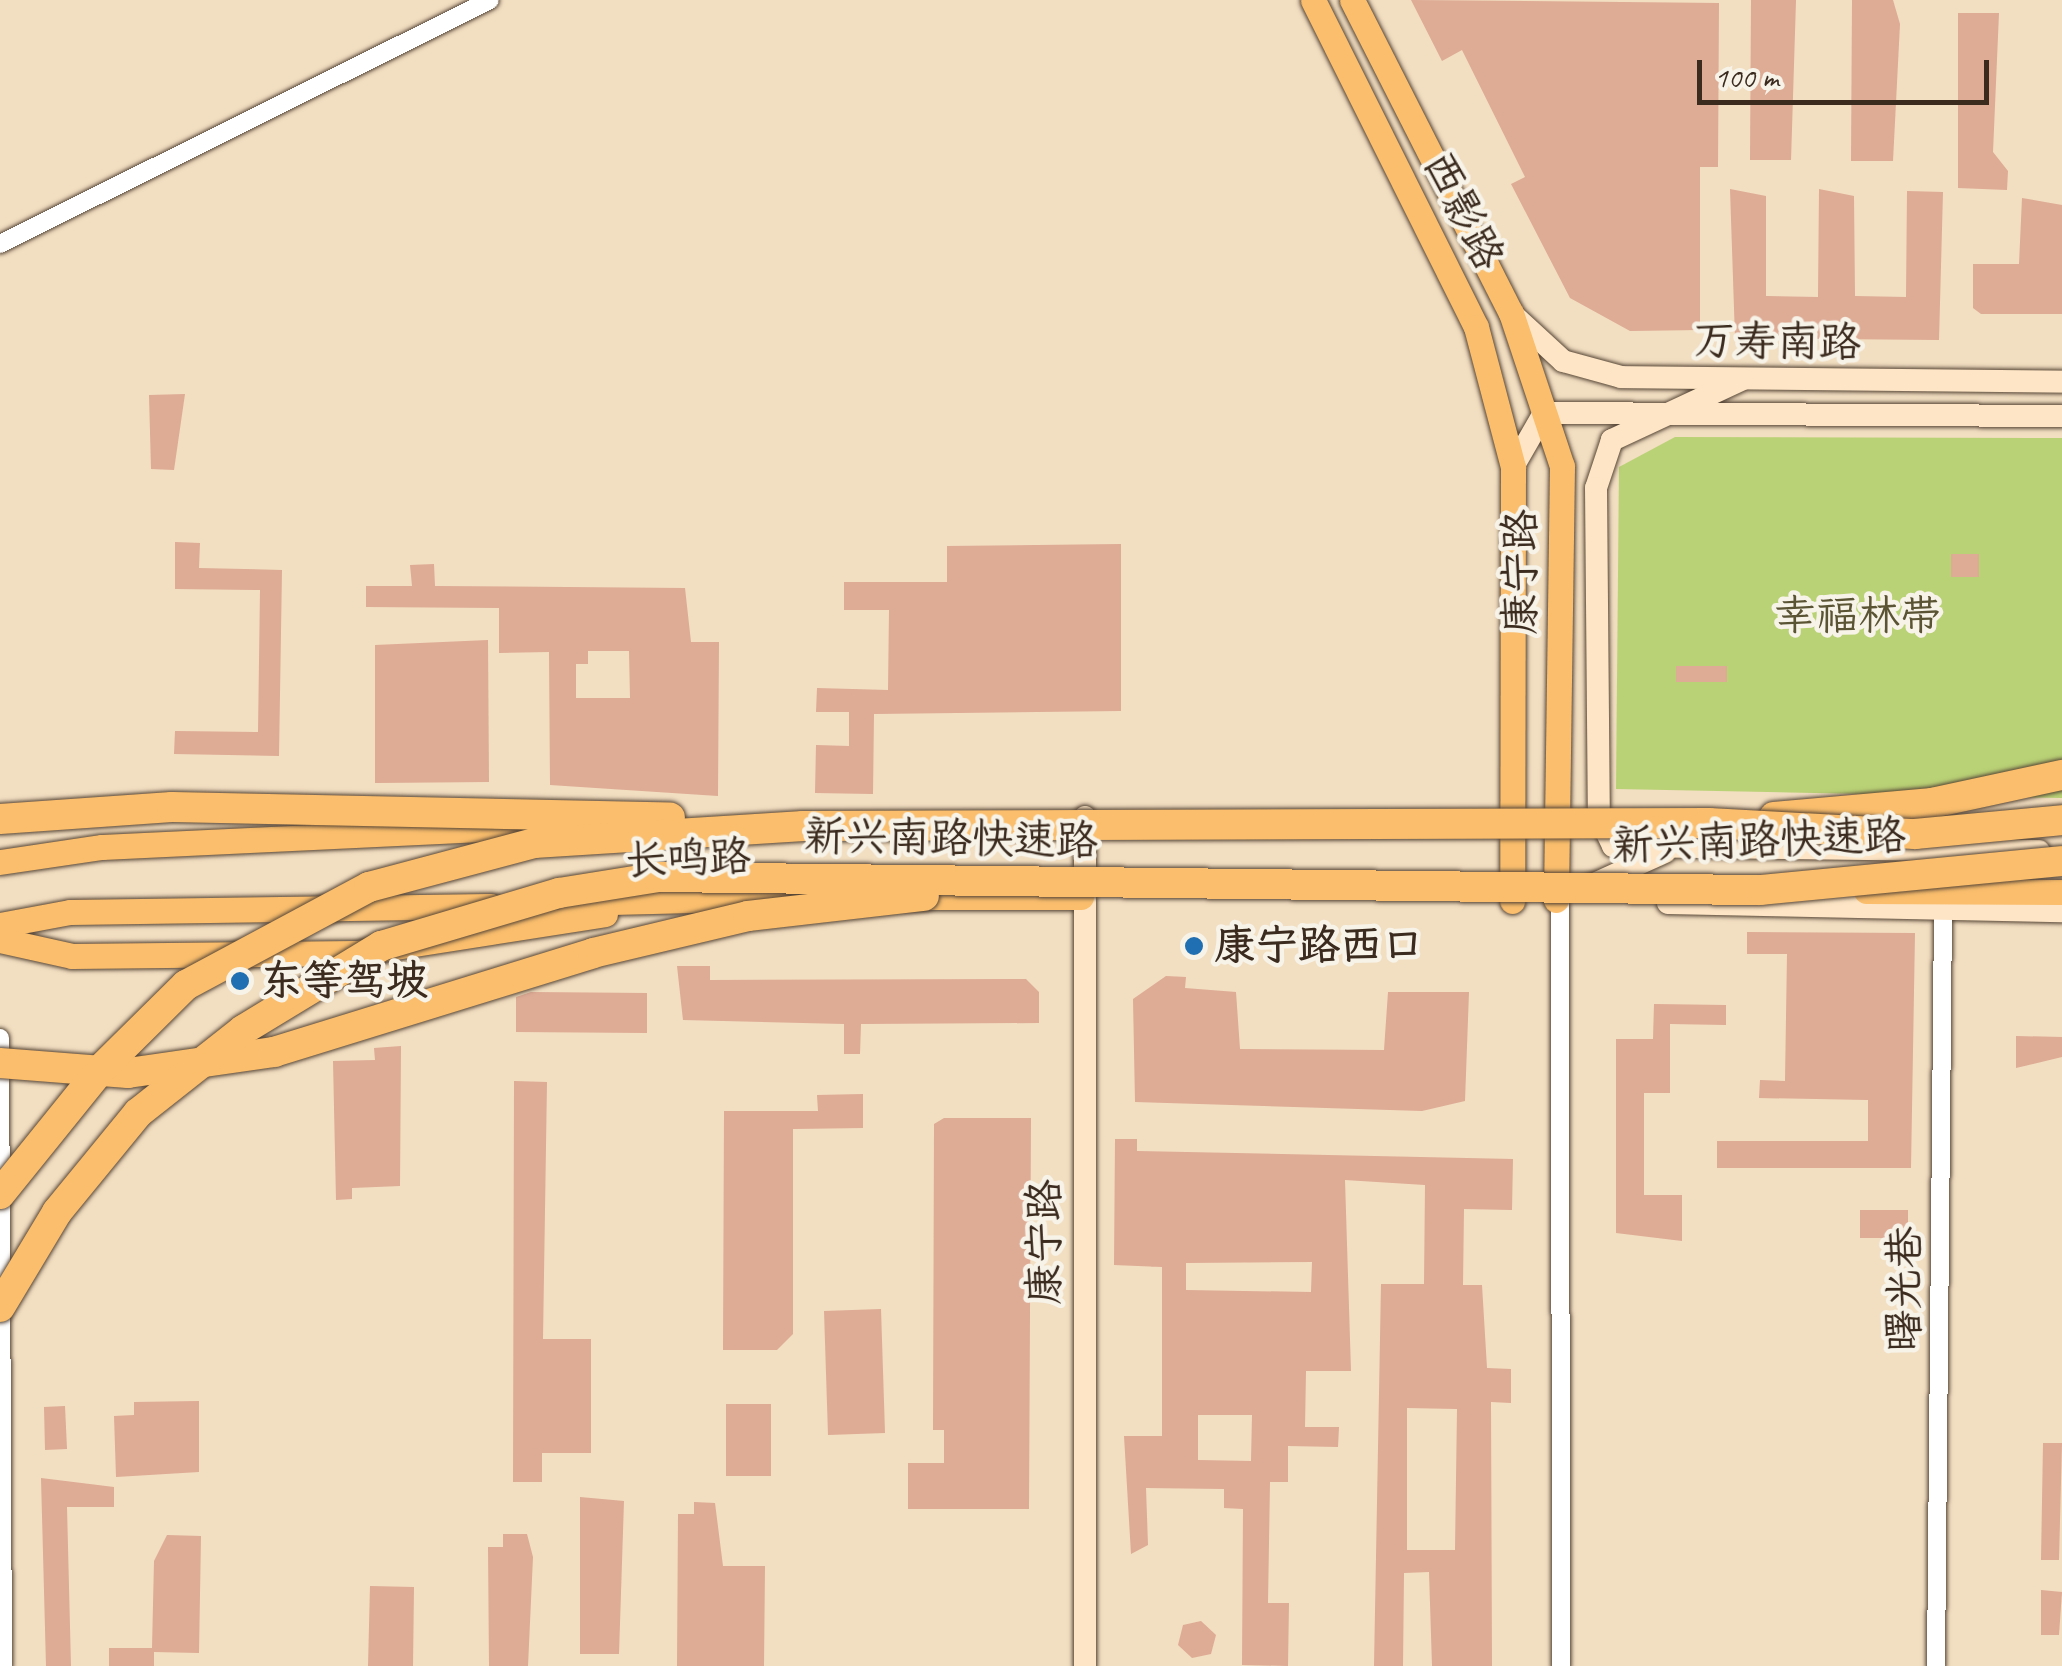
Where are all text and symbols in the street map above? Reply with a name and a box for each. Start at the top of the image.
scale bar [1702,40,1994,102]
text: 100 m [1714,58,1779,96]
street label: 西影路 [1412,143,1514,279]
street label: 万寿南路 [1693,315,1861,369]
street label: 康宁路 [1496,509,1546,635]
park label: 幸福林带 [1774,591,1942,641]
street label: 新兴南路快速路 [804,811,1098,867]
street label: 新兴南路快速路 [1611,811,1907,871]
street label: 长鸣路 [624,832,752,886]
place label: 康宁路西口 [1214,921,1424,971]
marker: 康宁路西口 [1183,935,1205,957]
place label: 东等驾坡 [260,956,428,1006]
marker: 东等驾坡 [229,970,251,992]
street label: 康宁路 [1020,1179,1070,1305]
street label: 曙光巷 [1880,1226,1930,1352]

